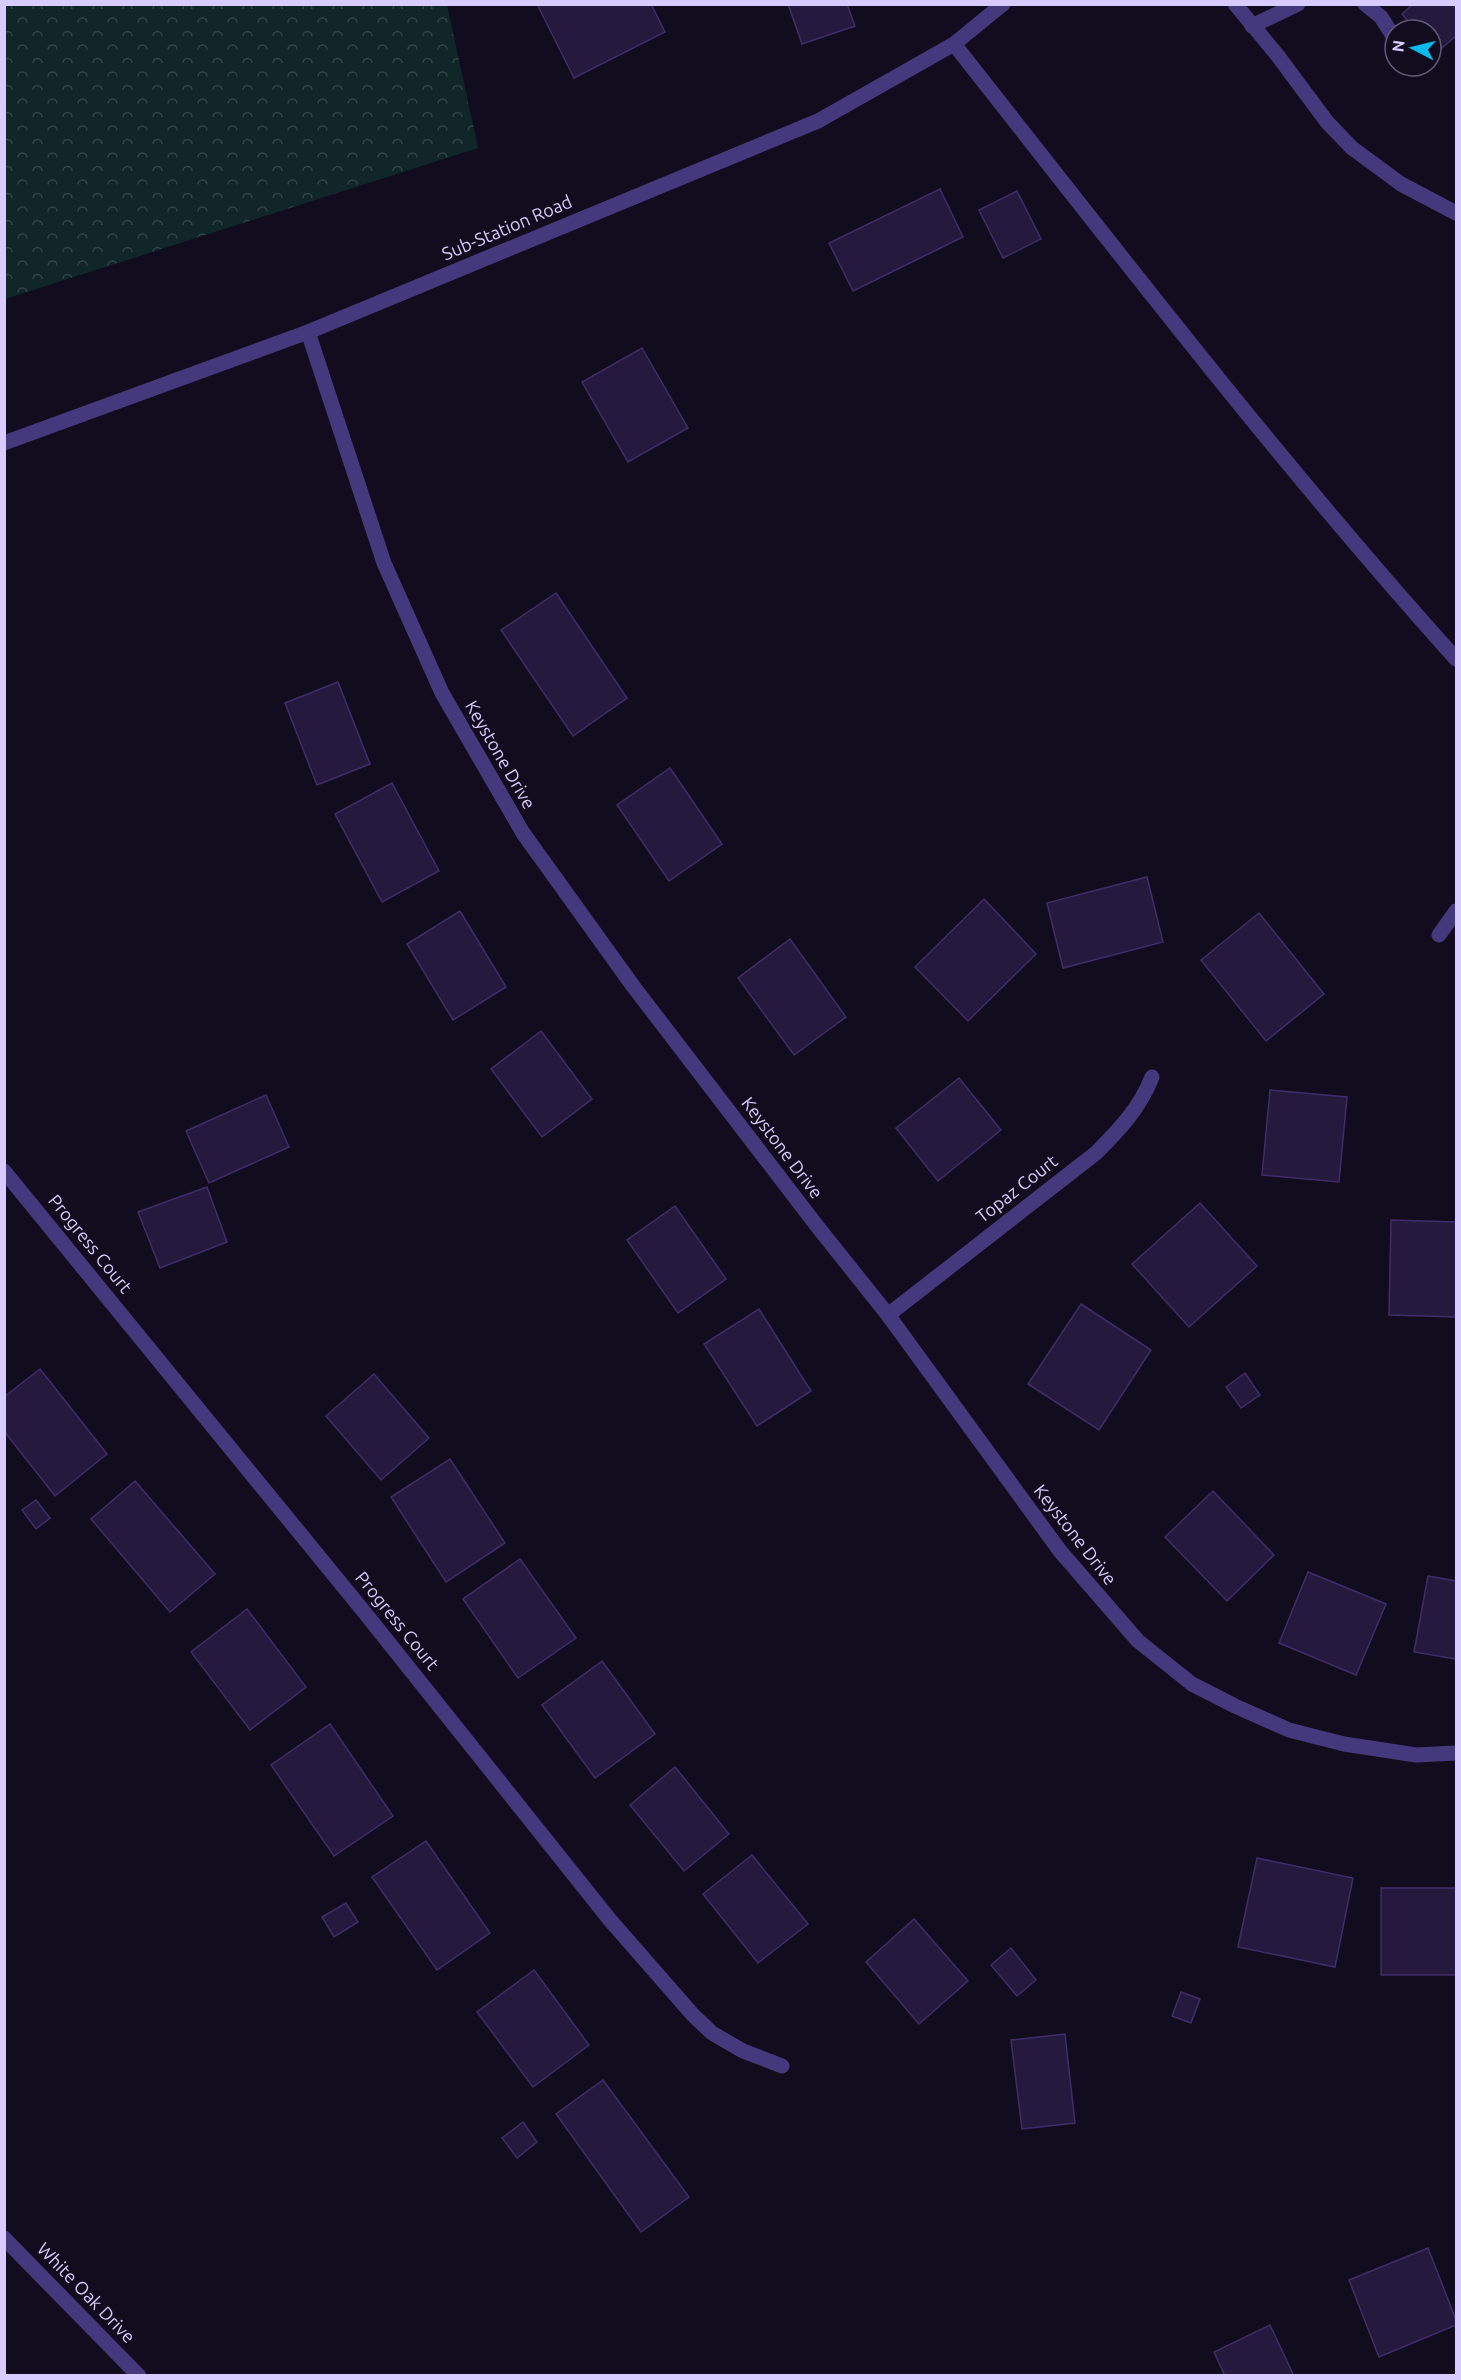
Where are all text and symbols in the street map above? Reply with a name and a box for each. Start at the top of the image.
north arrow [1383,18,1443,78]
text: N [1388,39,1408,53]
street label: Sub-Station Road [439,191,575,263]
street label: Keystone Drive [462,697,540,812]
street label: Keystone Drive [738,1093,827,1202]
street label: Topaz Court [972,1150,1061,1226]
street label: Progress Court [45,1190,137,1297]
street label: Keystone Drive [1030,1480,1121,1588]
street label: Progress Court [352,1567,444,1674]
street label: White Oak Drive [34,2238,140,2347]

